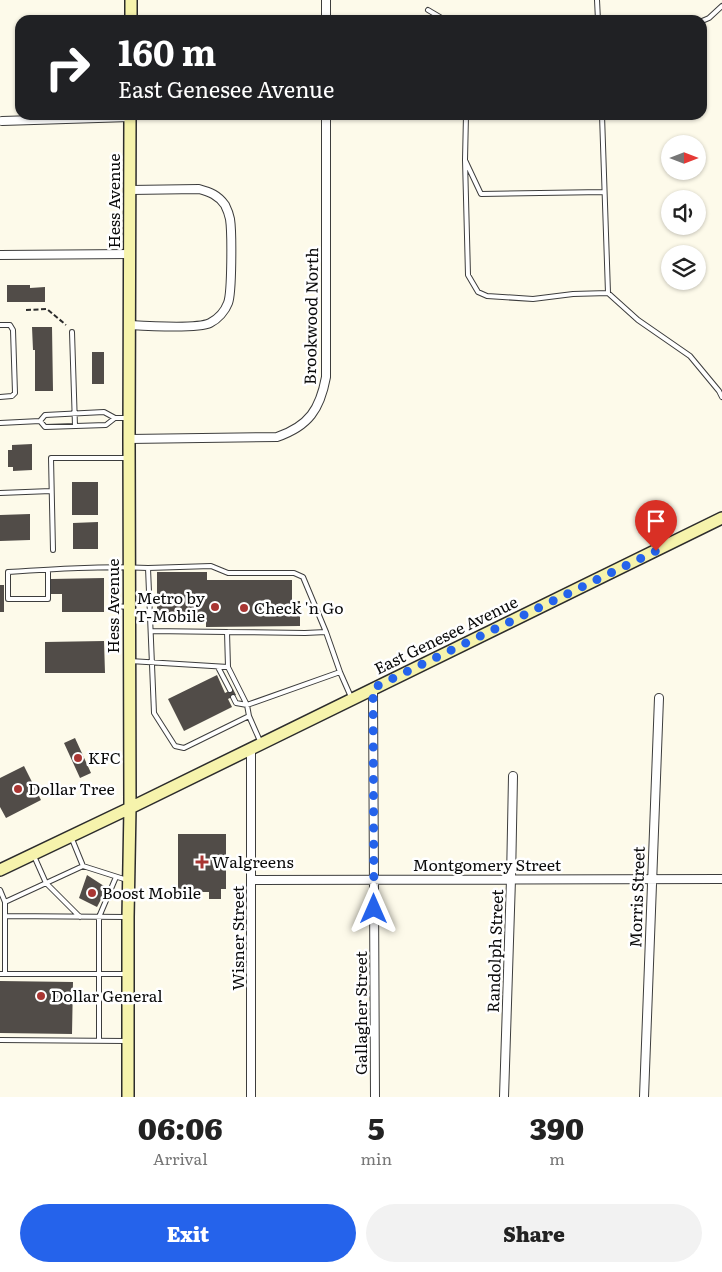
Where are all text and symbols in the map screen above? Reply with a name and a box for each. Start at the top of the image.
text: 160 m [118,25,216,77]
icon: right [35,35,100,100]
text: East Genesee Avenue [118,72,334,105]
north arrow [661,135,706,180]
map controls [661,135,706,290]
street label: Hess Avenue [101,153,125,249]
button: sound [661,190,706,235]
button: layers [661,245,706,290]
street label: Brookwood North [297,247,323,385]
pin [635,500,677,551]
icon: arrive [642,507,670,535]
street label: Hess Avenue [100,558,124,654]
place label: Metro by T-Mobile [135,585,206,627]
street label: East Genesee Avenue [370,589,522,679]
place label: Check 'n Go [254,595,344,619]
marker: Metro by T-Mobile [209,601,221,613]
marker: Check 'n Go [238,602,250,614]
place label: KFC [88,745,121,769]
marker: KFC [72,752,84,764]
place label: Dollar Tree [28,776,115,800]
marker: Dollar Tree [12,783,24,795]
street label: Morris Street [622,845,650,948]
place label: Walgreens [212,849,294,873]
street label: Montgomery Street [413,852,562,876]
marker: Walgreens [196,856,208,868]
place label: Boost Mobile [102,880,201,904]
position arrow [347,882,399,934]
street label: Wisner Street [225,885,249,990]
marker: Boost Mobile [86,887,98,899]
street label: Randolph Street [480,888,508,1013]
street label: Gallagher Street [348,950,372,1075]
place label: Dollar General [51,983,163,1007]
marker: Dollar General [35,990,47,1002]
text: 06:06 [138,1105,223,1149]
text: 5 [368,1105,385,1149]
text: 390 [530,1105,584,1149]
text: Arrival [153,1146,208,1170]
text: min [361,1146,392,1170]
text: m [549,1146,565,1170]
button: Exit [20,1204,356,1262]
button: Share [366,1204,702,1262]

